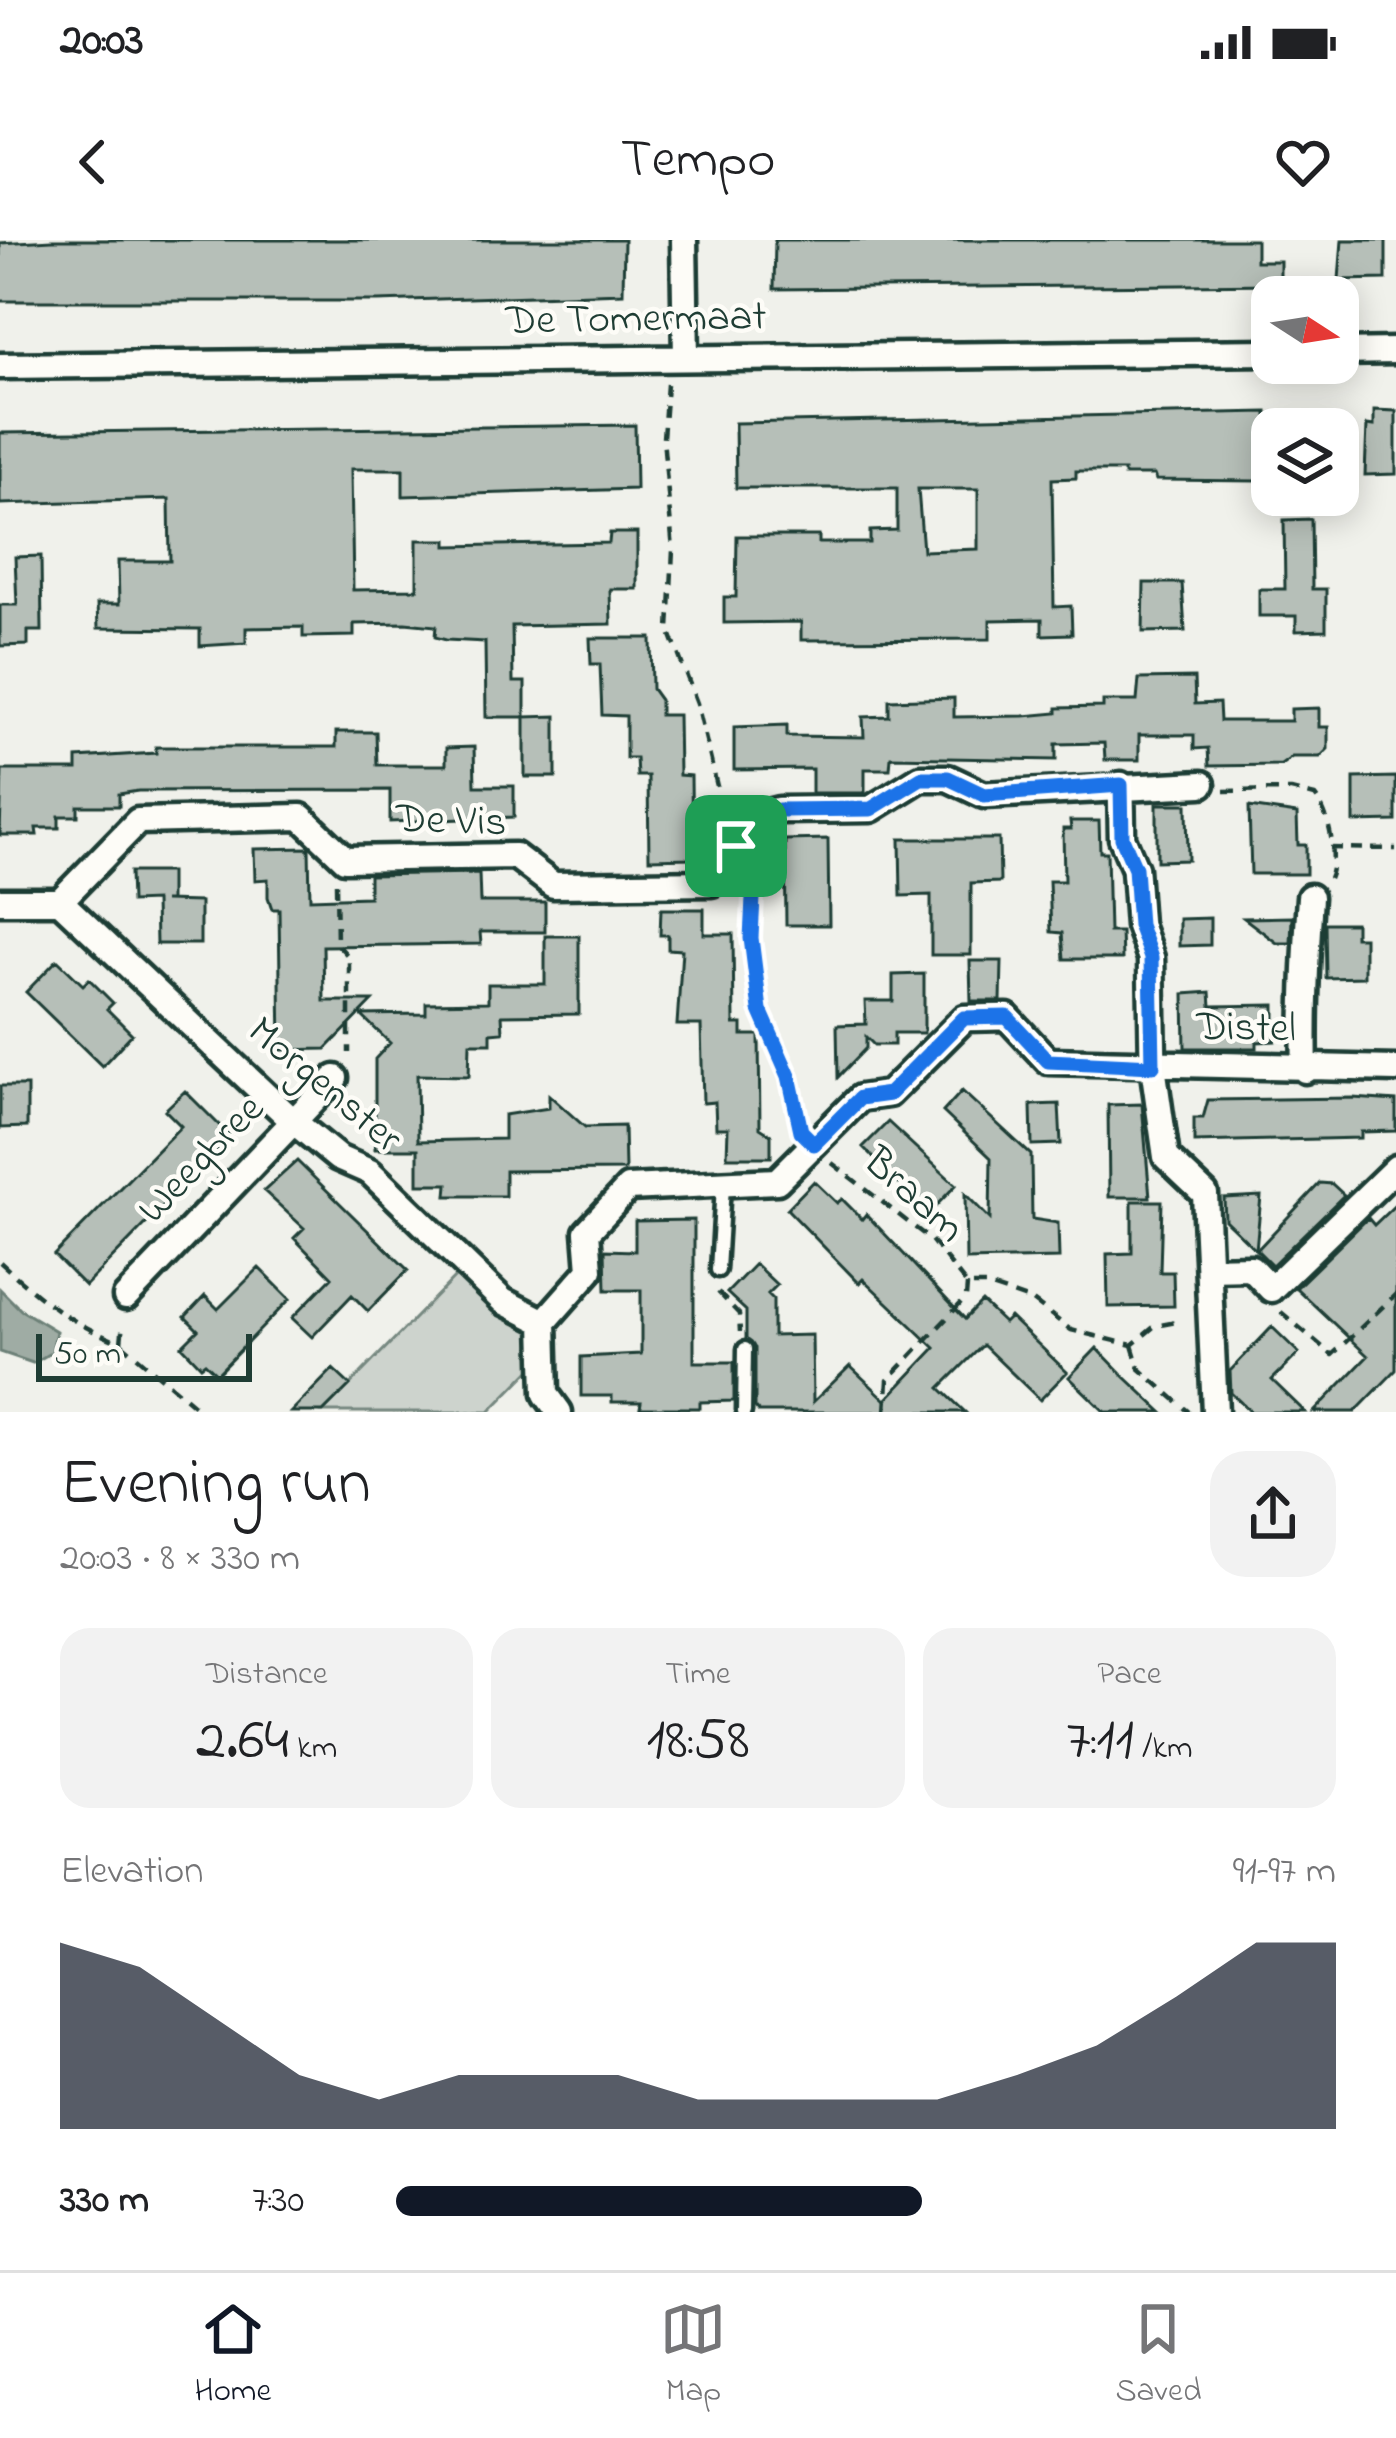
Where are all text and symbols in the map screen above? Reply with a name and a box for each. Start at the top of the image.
text: 20:03 [60,9,144,75]
text: Tempo [621,123,775,201]
icon: back [60,129,126,195]
icon: heart [1270,129,1336,195]
north arrow [1251,276,1359,384]
map controls [1251,276,1359,516]
street label: De Tomermaat [504,287,767,353]
button: layers [1251,408,1359,516]
street label: De Vis [394,790,507,854]
pin [685,795,787,897]
icon: arrive [703,813,769,879]
street label: Distel [1195,998,1296,1060]
street label: Morgenster [233,1003,416,1170]
street label: Weegbree [124,1081,280,1239]
street label: Braam [848,1133,978,1259]
scale bar [36,1328,252,1381]
text: 50 m [54,1331,121,1379]
text: Evening run [60,1438,371,1534]
button: share [1210,1451,1336,1577]
text: 20:03 · 8 × 330 m [60,1531,300,1588]
text: Distance [206,1651,327,1699]
text: Time [665,1651,731,1699]
text: Pace [1097,1651,1162,1699]
text: 2.64 [196,1699,289,1786]
text: 18:58 [646,1699,750,1786]
text: 7:11 [1066,1699,1134,1786]
text: km [289,1725,337,1773]
text: /km [1134,1725,1193,1773]
text: Elevation [60,1844,203,1901]
text: 91–97 m [1233,1844,1336,1901]
text: 330 m [60,2173,149,2230]
text: 7:30 [252,2173,304,2230]
tab: Home [195,2296,271,2416]
tab: Map [660,2296,726,2416]
tab: Saved [1115,2296,1201,2416]

